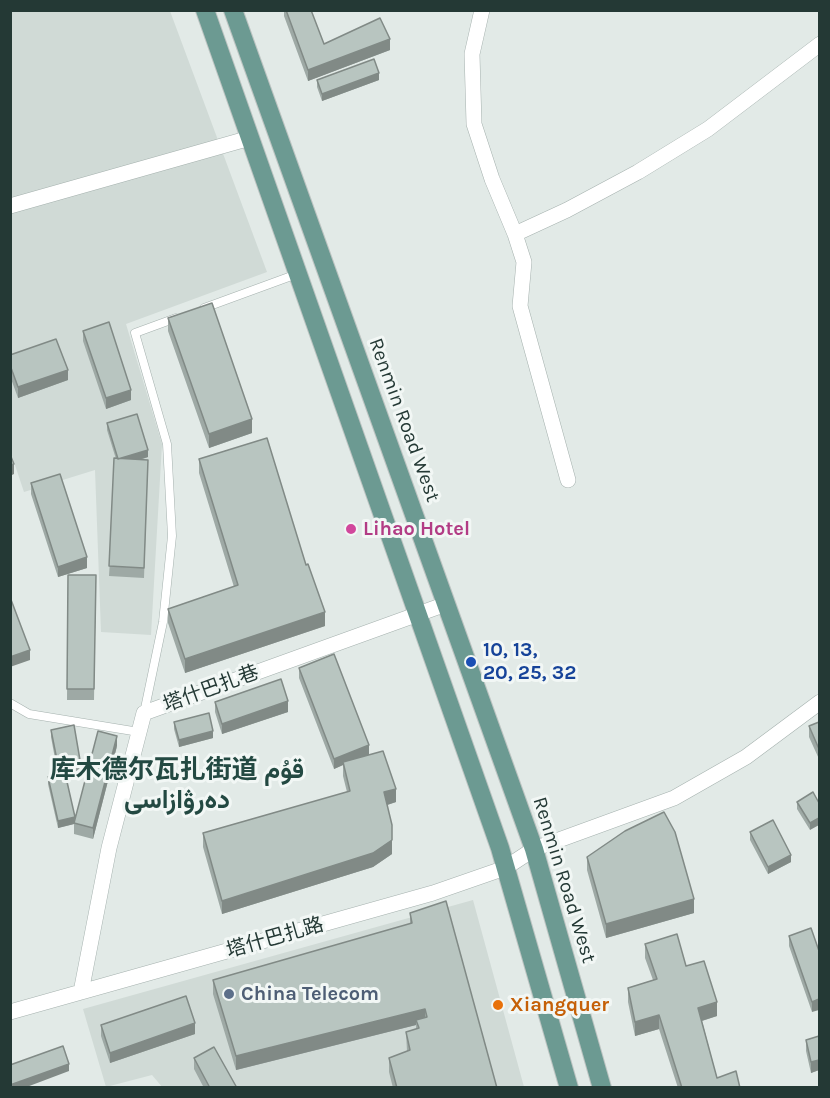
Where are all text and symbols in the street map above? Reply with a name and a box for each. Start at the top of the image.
street label: Renmin Road West [363,335,445,505]
place label: Lihao Hotel [363,517,470,541]
marker: Lihao Hotel [344,522,358,536]
place label: 10, 13, 20, 25, 32 [483,638,576,685]
marker: 10, 13, 20, 25, 32 [464,655,478,669]
street label: 塔什巴扎巷 [160,661,262,717]
district label: 库木德尔瓦扎街道 قۇم دەرۋازاسى [50,755,304,816]
street label: Renmin Road West [527,794,601,966]
street label: 塔什巴扎路 [224,913,326,963]
place label: China Telecom [241,982,379,1006]
marker: China Telecom [222,987,236,1001]
place label: Xiangquer [510,993,609,1017]
marker: Xiangquer [491,998,505,1012]

